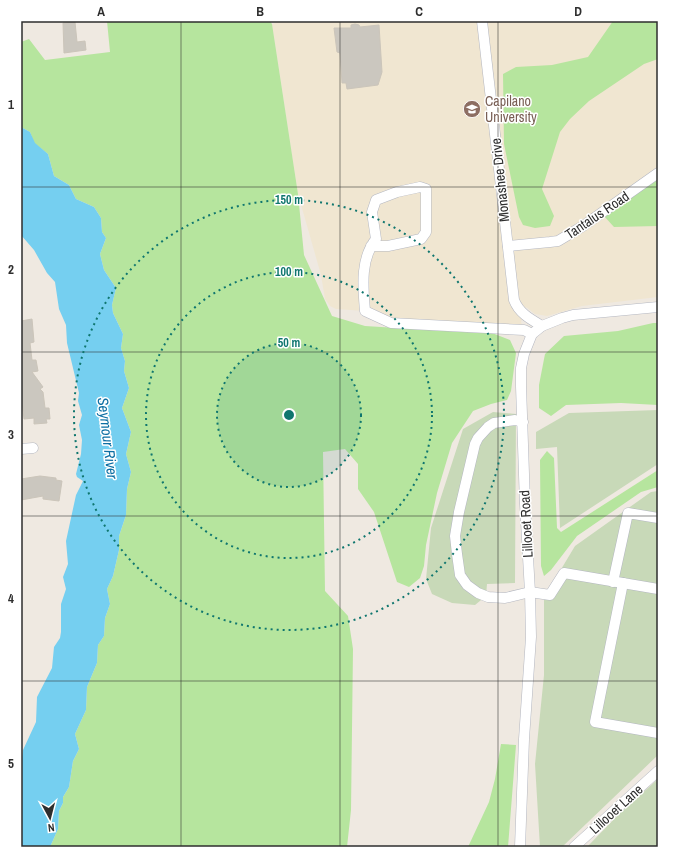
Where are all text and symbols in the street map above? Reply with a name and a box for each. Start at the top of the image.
text: A [97,3,105,20]
text: B [256,3,264,20]
text: C [415,3,423,20]
text: D [574,3,582,20]
place label: Capilano University [485,92,537,126]
text: 1 [8,96,14,113]
school or university icon: Capilano University [462,99,482,119]
street label: Monashee Drive [487,137,513,223]
street label: Tantalus Road [561,187,633,243]
text: 150 m [275,192,303,208]
text: 2 [8,261,14,278]
text: 100 m [275,264,303,280]
text: 50 m [278,335,300,351]
water label: Seymour River [93,396,124,481]
centre of rings [282,408,296,422]
text: 3 [8,426,14,443]
street label: Lillooet Road [515,490,537,558]
text: 4 [8,590,14,607]
text: 5 [8,755,14,772]
street label: Lillooet Lane [586,780,646,838]
north arrow [30,798,70,838]
text: N [47,821,55,835]

